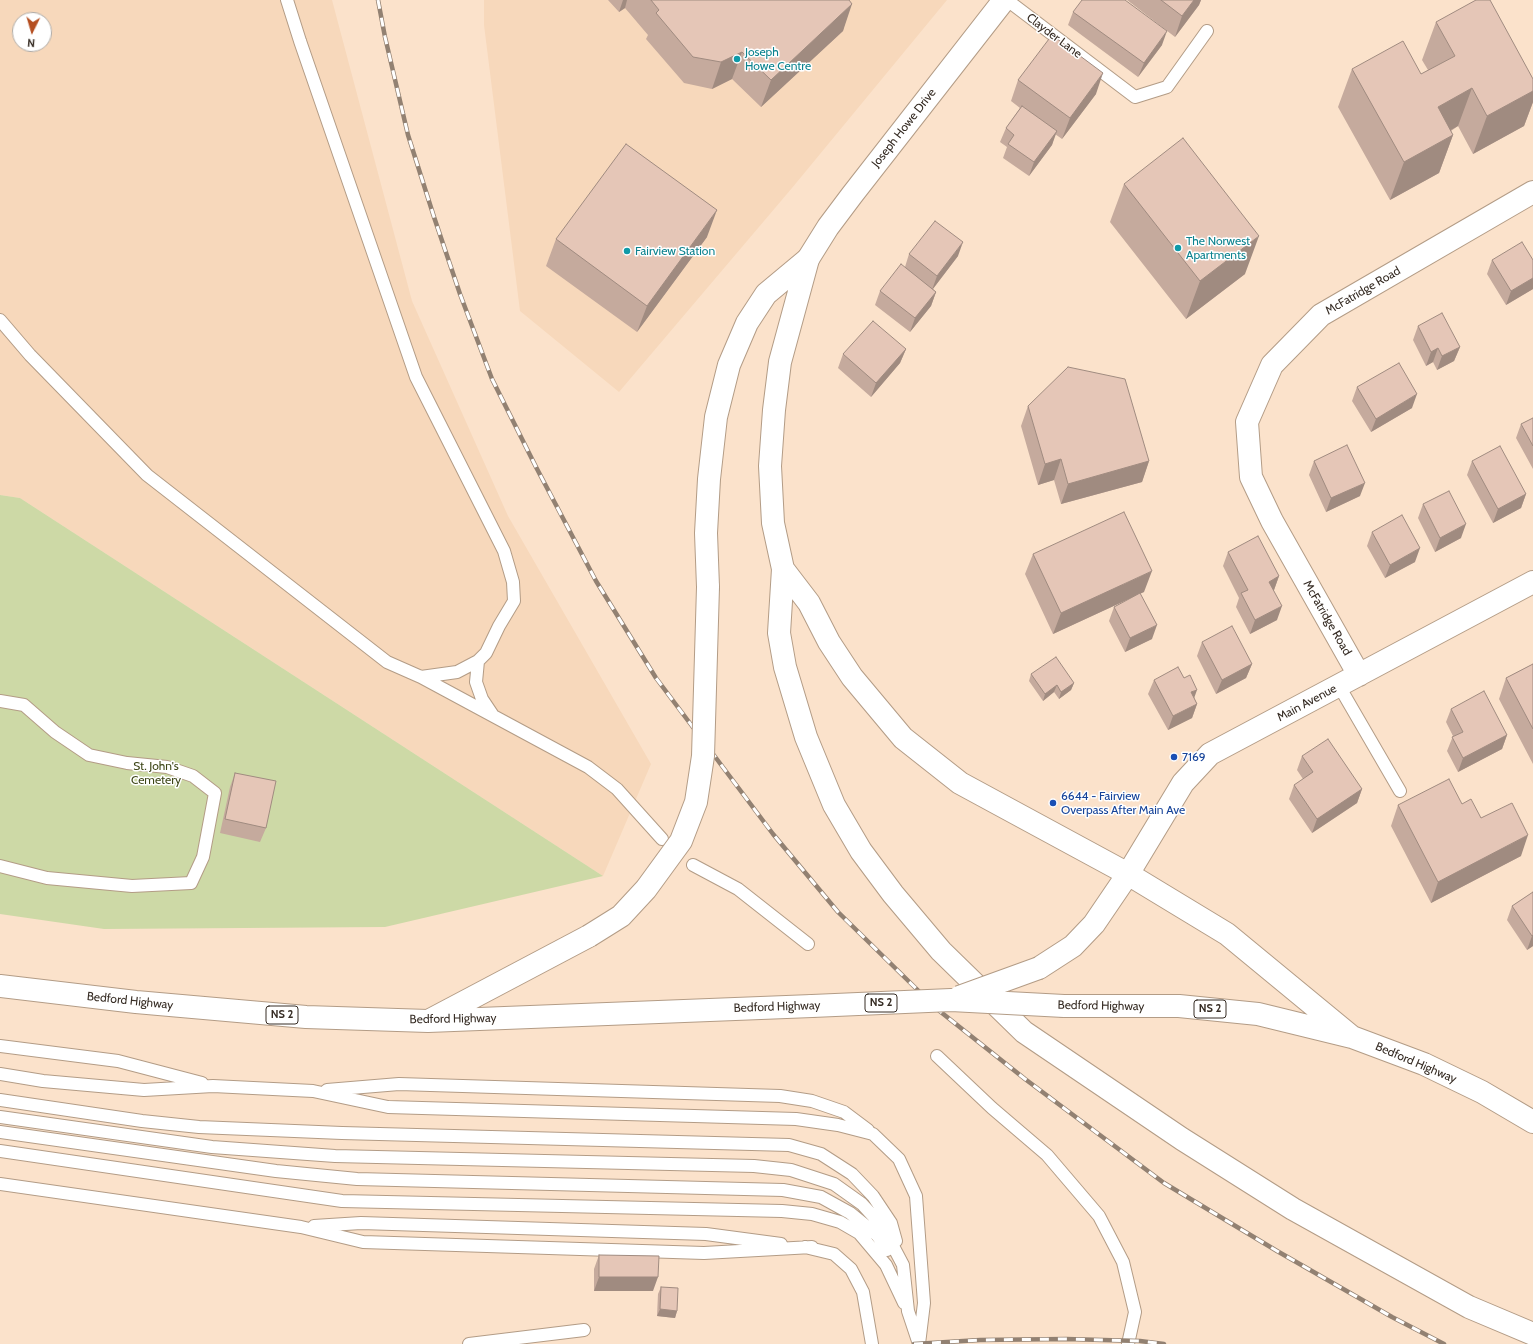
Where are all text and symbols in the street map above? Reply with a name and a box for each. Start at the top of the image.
street label: Clayder Lane [1023,11,1085,61]
north arrow [12,12,52,52]
text: N [27,36,36,50]
place label: Joseph Howe Centre [745,45,811,73]
marker: Joseph Howe Centre [732,54,742,64]
street label: Joseph Howe Drive [869,86,939,170]
place label: The Norwest Apartments [1186,234,1250,262]
marker: The Norwest Apartments [1173,243,1183,253]
place label: Fairview Station [635,244,715,258]
marker: Fairview Station [622,246,632,256]
street label: McFatridge Road [1323,264,1403,318]
street label: McFatridge Road [1300,578,1354,658]
street label: Main Avenue [1275,681,1339,725]
place label: 7169 [1182,750,1206,764]
marker: 7169 [1169,752,1179,762]
park label: St. John's Cemetery [131,759,181,787]
place label: 6644 - Fairview Overpass After Main Ave [1061,789,1185,817]
marker: 6644 - Fairview Overpass After Main Ave [1048,798,1058,808]
street label: Bedford Highway [86,989,174,1013]
road number: NS 2 [865,994,897,1012]
street label: Bedford Highway [733,998,821,1016]
street label: Bedford Highway [1057,998,1145,1014]
road number: NS 2 [1194,1000,1226,1018]
road number: NS 2 [266,1006,298,1024]
street label: Bedford Highway [409,1011,497,1027]
street label: Bedford Highway [1373,1039,1459,1087]

